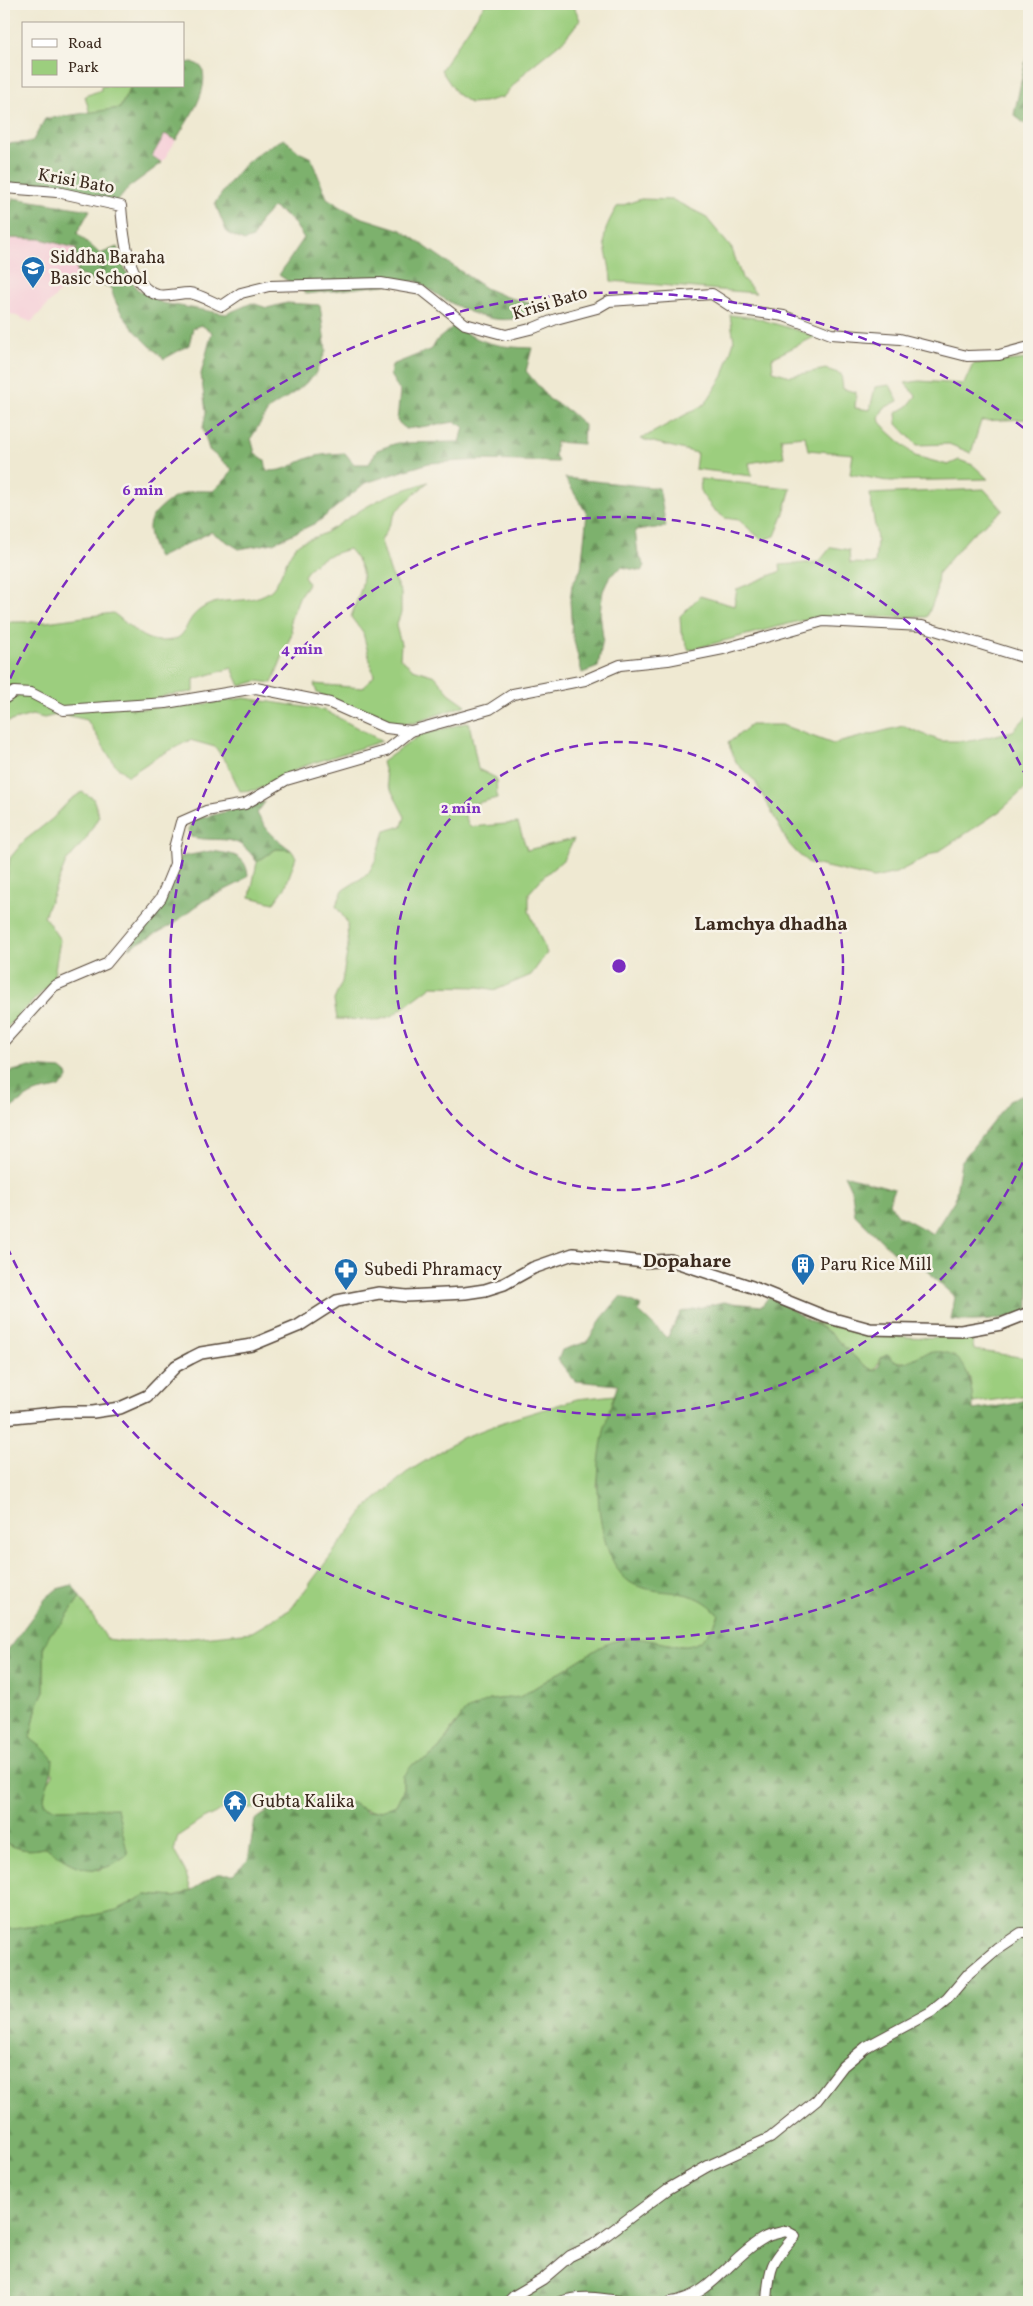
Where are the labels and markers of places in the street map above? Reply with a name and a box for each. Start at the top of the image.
place label: Siddha Baraha Basic School [50,246,165,292]
school or university icon: Siddha Baraha Basic School [20,255,46,289]
centre of rings [610,957,628,975]
building icon: Paru Rice Mill [790,1252,816,1286]
place label: Paru Rice Mill [820,1253,932,1278]
pharmacy icon: Subedi Phramacy [333,1257,359,1291]
place label: Subedi Phramacy [364,1258,502,1283]
temple icon: Gubta Kalika [222,1789,248,1823]
place label: Gubta Kalika [252,1790,355,1815]

